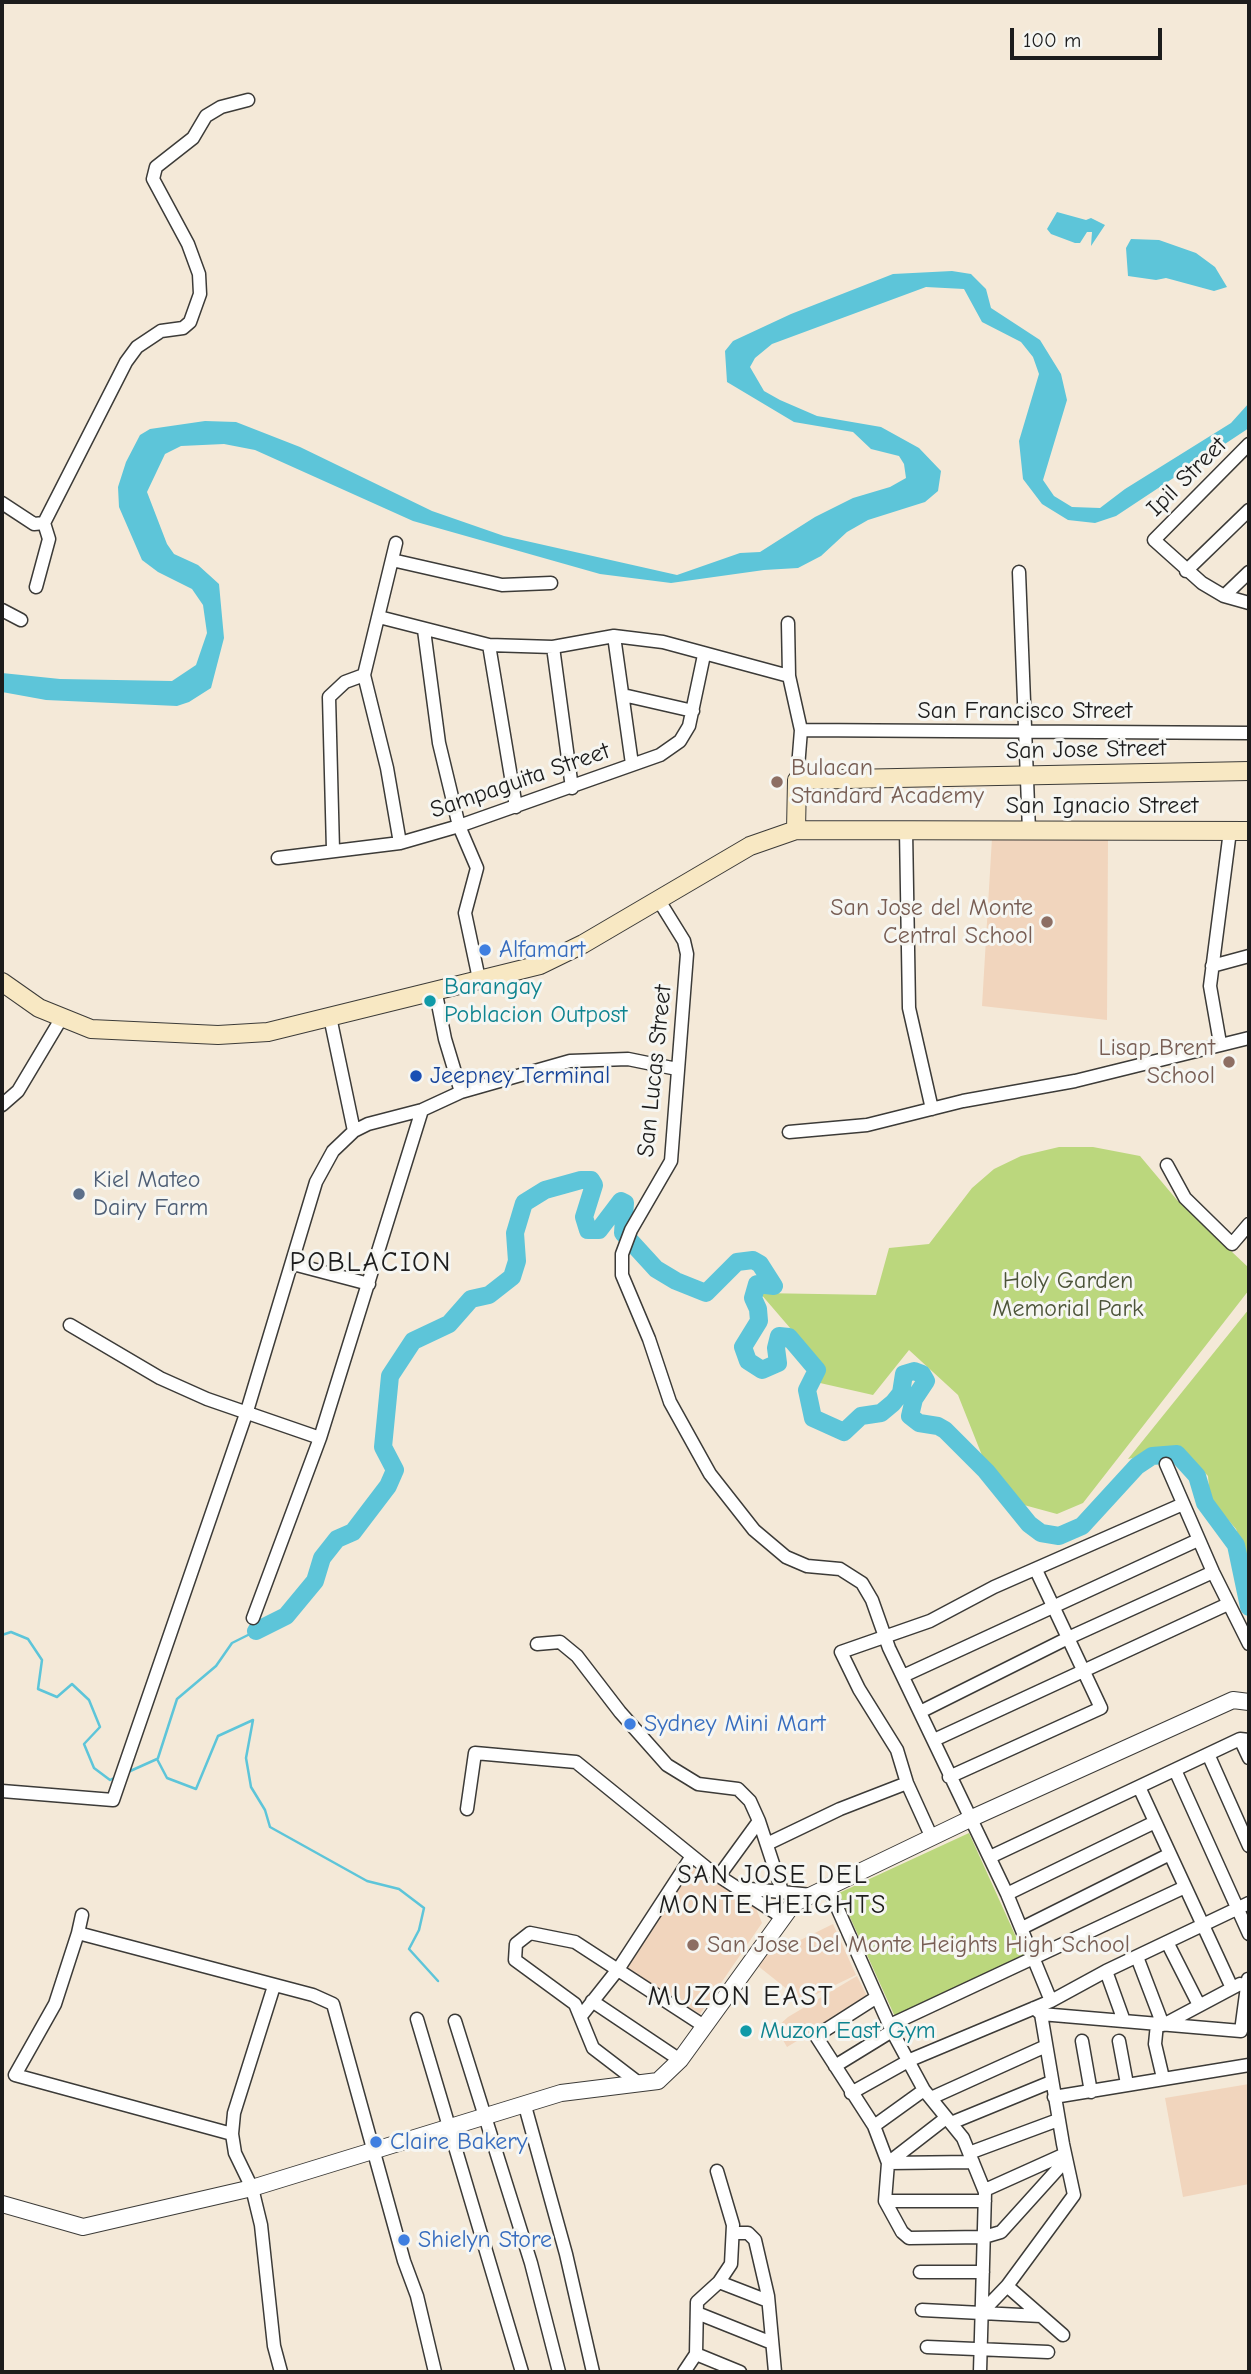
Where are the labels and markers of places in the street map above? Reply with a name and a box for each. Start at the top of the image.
place label: Bulacan Standard Academy [791,754,984,810]
marker: Bulacan Standard Academy [769,774,785,790]
place label: San Jose del Monte Central School [830,894,1033,950]
marker: San Jose del Monte Central School [1039,914,1055,930]
place label: Alfamart [499,936,585,964]
marker: Alfamart [477,942,493,958]
place label: Barangay Poblacion Outpost [444,973,627,1029]
marker: Barangay Poblacion Outpost [422,993,438,1009]
place label: Lisap Brent School [1098,1034,1215,1090]
marker: Lisap Brent School [1221,1054,1237,1070]
place label: Jeepney Terminal [430,1062,610,1090]
marker: Jeepney Terminal [408,1068,424,1084]
place label: Kiel Mateo Dairy Farm [93,1166,208,1222]
marker: Kiel Mateo Dairy Farm [71,1186,87,1202]
place label: Sydney Mini Mart [644,1710,826,1738]
marker: Sydney Mini Mart [622,1716,638,1732]
place label: San Jose Del Monte Heights High School [707,1931,1130,1959]
marker: San Jose Del Monte Heights High School [685,1937,701,1953]
place label: Muzon East Gym [760,2017,936,2045]
marker: Muzon East Gym [738,2023,754,2039]
place label: Claire Bakery [390,2128,528,2156]
marker: Claire Bakery [368,2134,384,2150]
place label: Shielyn Store [418,2226,552,2254]
marker: Shielyn Store [396,2232,412,2248]

